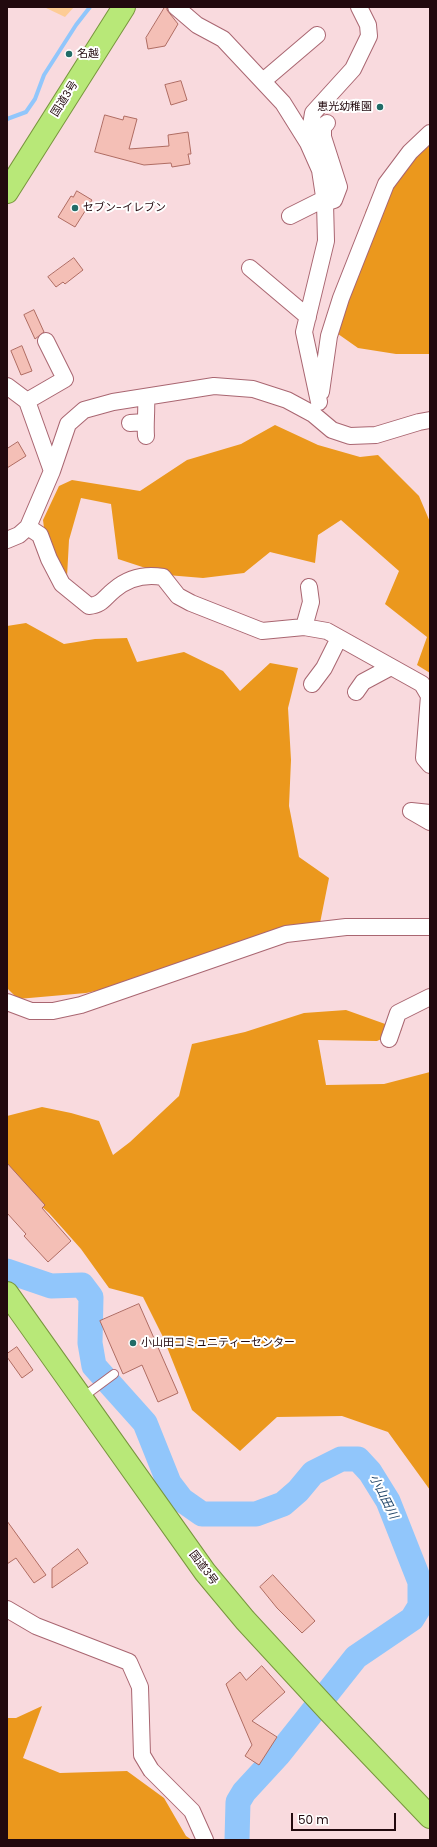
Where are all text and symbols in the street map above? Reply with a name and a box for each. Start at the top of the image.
place label: 名越 [77,47,99,61]
marker: 名越 [64,49,74,59]
street label: 国道3号 [49,79,81,119]
place label: 恵光幼稚園 [317,100,372,114]
marker: 恵光幼稚園 [375,102,385,112]
place label: セブン-イレブン [83,201,166,215]
marker: セブン-イレブン [70,203,80,213]
place label: 小山田コミュニティーセンター [141,1336,295,1350]
marker: 小山田コミュニティーセンター [128,1338,138,1348]
water label: 小山田川 [366,1472,400,1522]
street label: 国道3号 [186,1548,220,1588]
scale bar [293,1805,398,1831]
text: 50 m [298,1811,329,1828]

